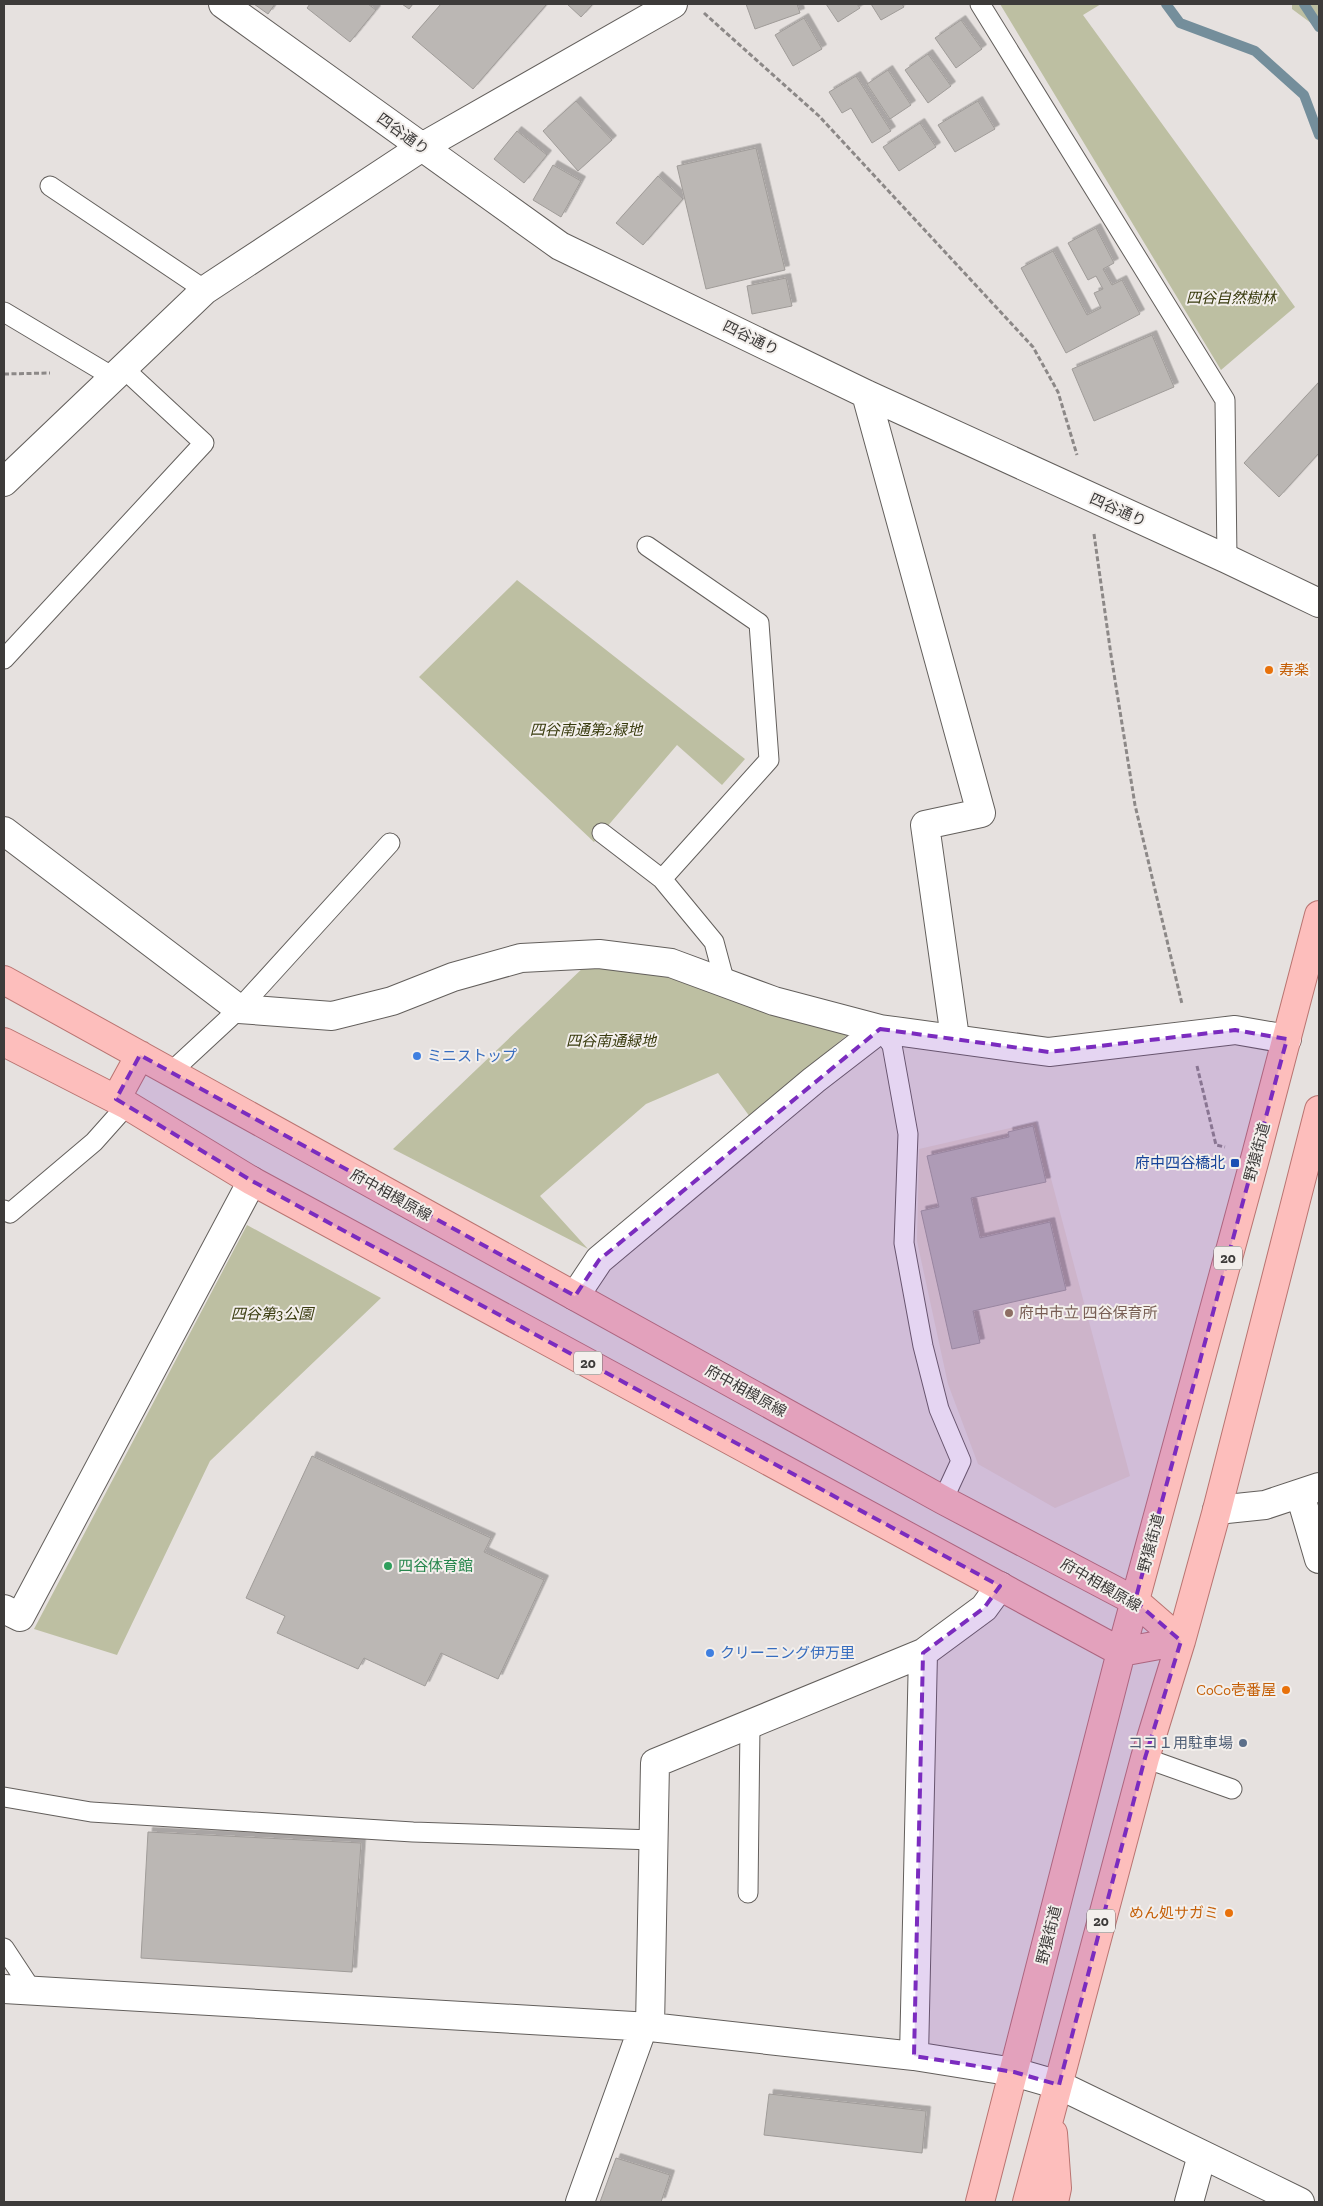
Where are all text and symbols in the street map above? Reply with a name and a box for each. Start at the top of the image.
street label: 四谷通り [373,109,433,159]
park label: 四谷自然樹林 [1186,289,1278,307]
street label: 四谷通り [720,317,782,359]
street label: 四谷通り [1087,490,1149,530]
place label: 寿楽 [1279,661,1309,679]
marker: 寿楽 [1263,664,1275,676]
park label: 四谷南通第2緑地 [530,721,644,739]
park label: 四谷南通緑地 [566,1032,658,1050]
place label: ミニストップ [427,1047,517,1065]
marker: ミニストップ [411,1050,423,1062]
street label: 野猿街道 [1241,1121,1273,1183]
place label: 府中四谷橋北 [1135,1154,1225,1172]
marker: 府中四谷橋北 [1229,1157,1241,1169]
street label: 府中相模原線 [347,1165,435,1225]
road number: 20 [1214,1246,1242,1270]
place label: 府中市立 四谷保育所 [1019,1304,1157,1322]
park label: 四谷第3公園 [231,1305,315,1323]
marker: 府中市立 四谷保育所 [1003,1307,1015,1319]
road number: 20 [574,1352,602,1375]
street label: 府中相模原線 [702,1361,790,1421]
street label: 野猿街道 [1135,1512,1167,1574]
street label: 府中相模原線 [1058,1555,1144,1615]
place label: 四谷体育館 [398,1557,473,1575]
marker: 四谷体育館 [382,1560,394,1572]
place label: クリーニング伊万里 [720,1644,855,1662]
marker: クリーニング伊万里 [704,1647,716,1659]
place label: CoCo壱番屋 [1196,1681,1276,1699]
marker: CoCo壱番屋 [1280,1684,1292,1696]
place label: ココ１用駐車場 [1128,1734,1233,1752]
marker: ココ１用駐車場 [1237,1737,1249,1749]
street label: 野猿街道 [1033,1904,1065,1966]
place label: めん処サガミ [1129,1904,1219,1922]
marker: めん処サガミ [1223,1907,1235,1919]
road number: 20 [1087,1910,1115,1932]

